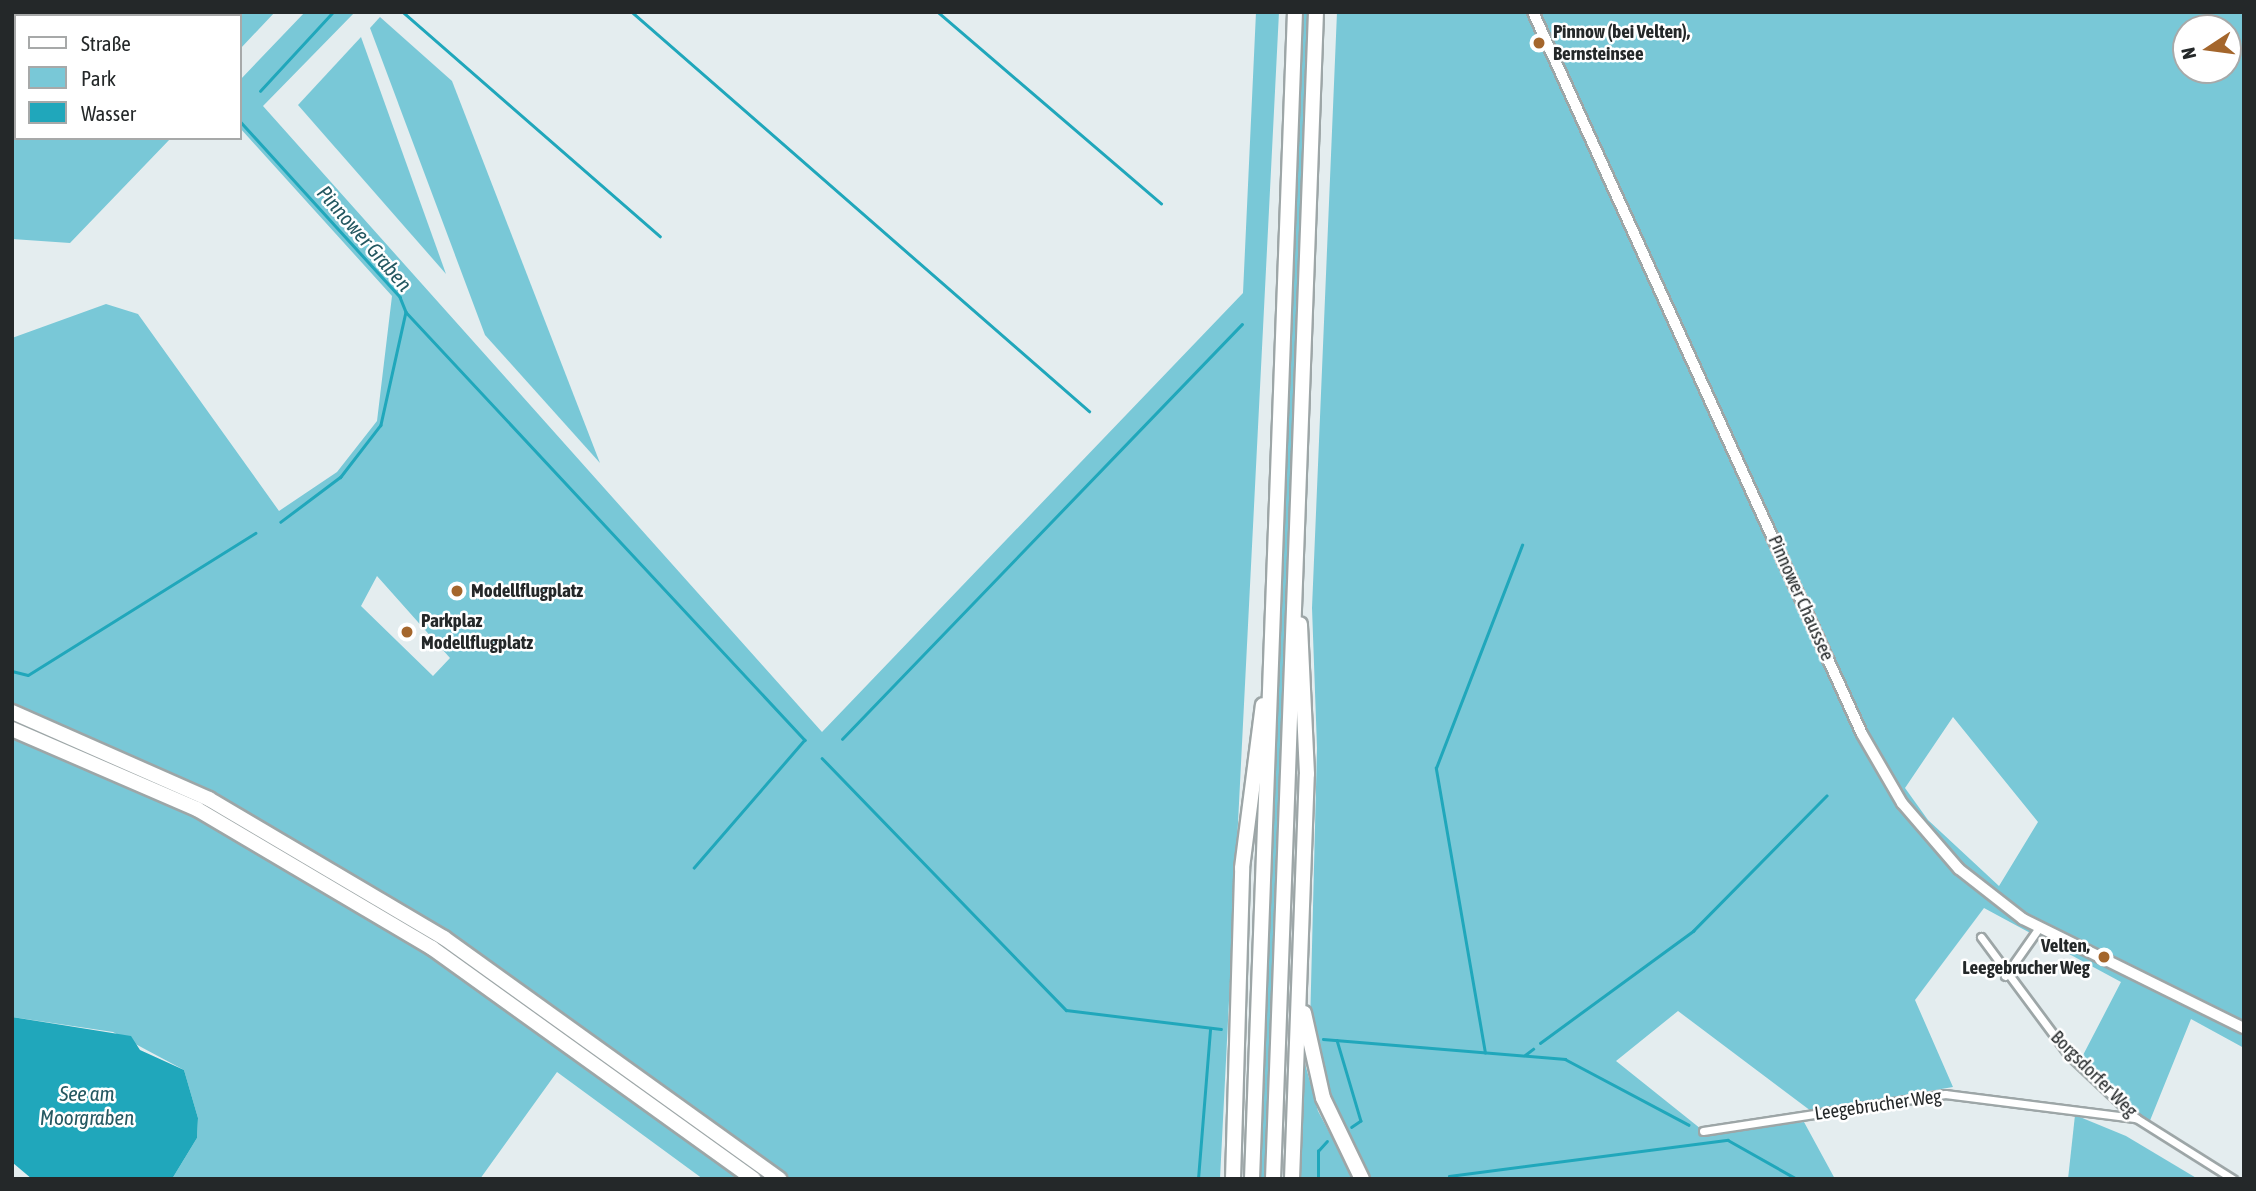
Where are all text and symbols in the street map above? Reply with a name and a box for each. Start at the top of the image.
legend [14,14,242,140]
north arrow [2172,14,2242,84]
place label: Pinnow (bei Velten), Bernsteinsee [1553,21,1690,65]
text: Straße [81,31,131,55]
marker: Pinnow (bei Velten), Bernsteinsee [1531,35,1547,51]
text: N [2177,45,2200,61]
text: Park [81,66,116,90]
text: Wasser [81,101,136,125]
water label: Pinnower Graben [312,180,418,296]
street label: Pinnower Chaussee [1763,532,1839,664]
place label: Modellflugplatz [471,580,583,602]
marker: Modellflugplatz [449,583,465,599]
place label: Parkplaz Modellflugplatz [421,610,533,654]
marker: Parkplaz Modellflugplatz [399,624,415,640]
place label: Velten, Leegebrucher Weg [1962,935,2090,979]
marker: Velten, Leegebrucher Weg [2096,949,2112,965]
street label: Borgsdorfer Weg [2046,1026,2142,1122]
water label: See am Moorgraben [40,1080,134,1130]
street label: Leegebrucher Weg [1813,1085,1943,1125]

